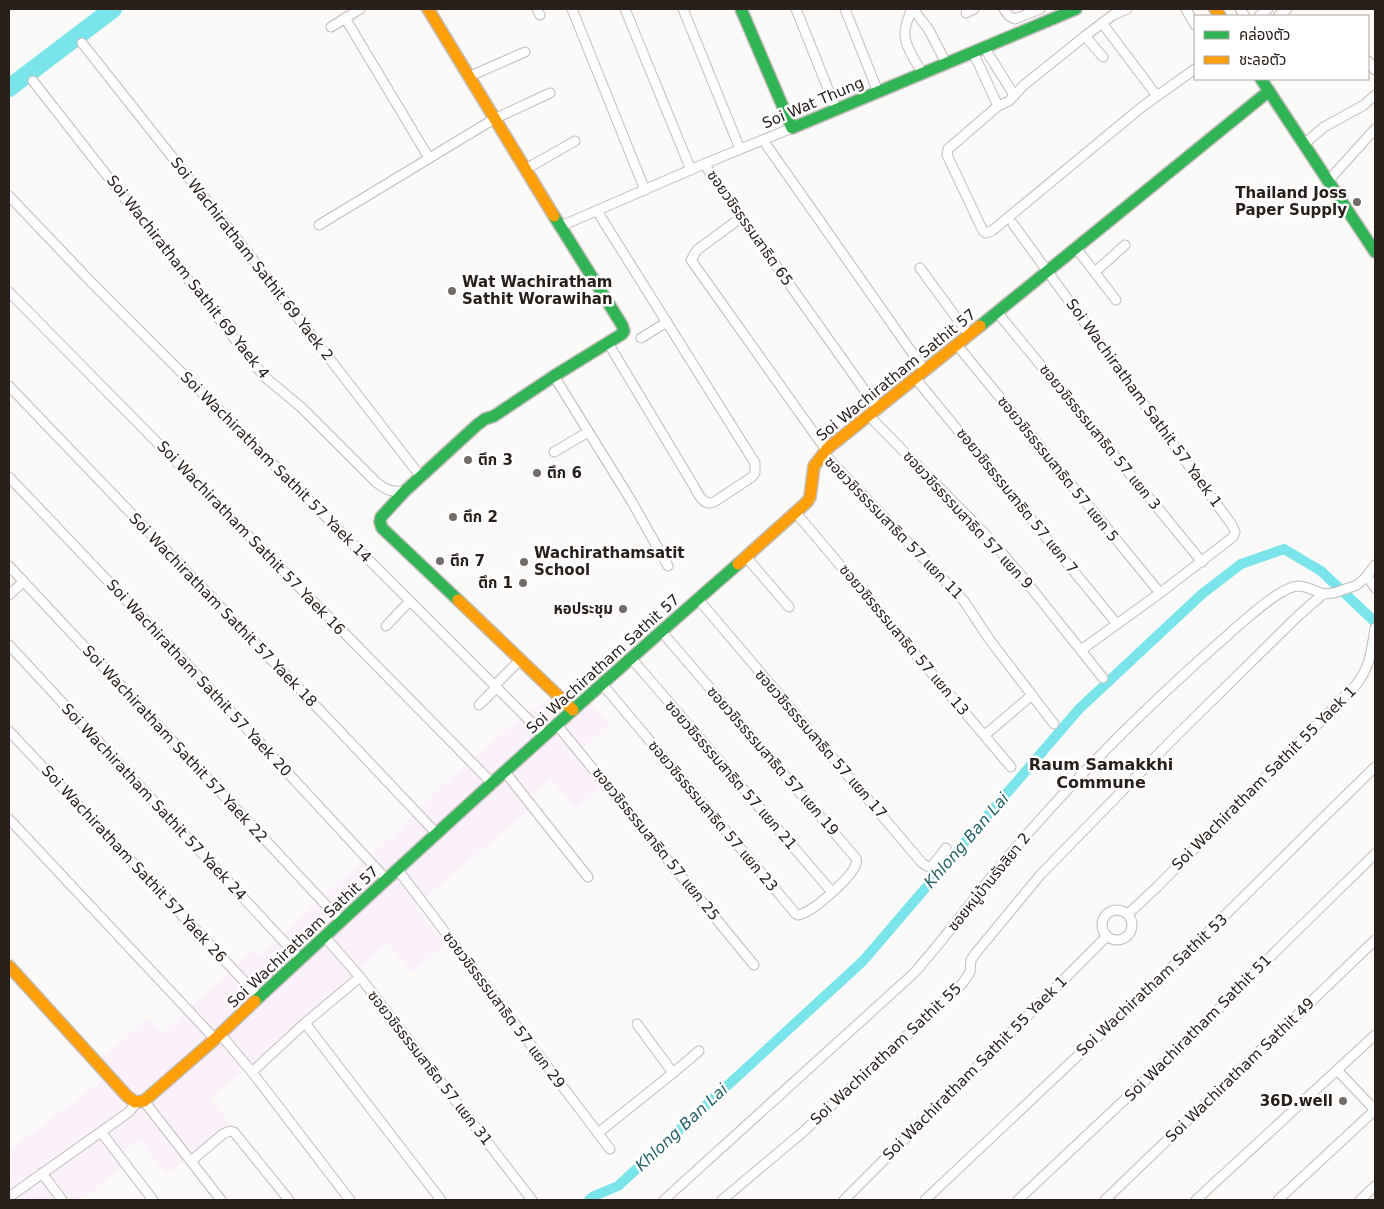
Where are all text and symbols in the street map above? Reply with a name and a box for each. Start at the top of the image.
legend [1194,15,1369,80]
text: คล่องตัว [1239,26,1290,44]
text: ชะลอตัว [1239,51,1286,69]
street label: Soi Wat Thung [760,74,866,132]
street label: Soi Wachiratham Sathit 69 Yaek 2 [167,154,337,364]
street label: ซอยวชิรธรรมสาธิต 65 [703,167,797,289]
street label: Soi Wachiratham Sathit 69 Yaek 4 [103,172,273,382]
place label: Thailand Joss Paper Supply [1235,184,1347,219]
marker: Thailand Joss Paper Supply [1351,196,1363,208]
place label: Wat Wachiratham Sathit Worawihan [462,273,613,308]
marker: Wat Wachiratham Sathit Worawihan [446,285,458,297]
street label: Soi Wachiratham Sathit 57 Yaek 1 [1062,295,1226,511]
street label: Soi Wachiratham Sathit 57 [813,305,979,445]
street label: ซอยวชิรธรรมสาธิต 57 แยก 3 [1036,361,1164,513]
street label: Soi Wachiratham Sathit 57 Yaek 14 [177,368,375,566]
street label: ซอยวชิรธรรมสาธิต 57 แยก 5 [994,393,1122,545]
street label: ซอยวชิรธรรมสาธิต 57 แยก 7 [953,425,1081,577]
street label: Soi Wachiratham Sathit 57 Yaek 16 [153,437,349,639]
street label: ซอยวชิรธรรมสาธิต 57 แยก 9 [899,447,1037,593]
place label: ตึก 3 [478,451,513,469]
street label: ซอยวชิรธรรมสาธิต 57 แยก 11 [821,453,967,603]
marker: ตึก 3 [462,454,474,466]
place label: ตึก 6 [547,464,582,482]
marker: ตึก 6 [531,467,543,479]
place label: ตึก 2 [463,508,498,526]
street label: Soi Wachiratham Sathit 57 Yaek 18 [125,509,321,711]
marker: ตึก 2 [447,511,459,523]
place label: Wachirathamsatit School [534,544,685,579]
place label: ตึก 7 [450,552,485,570]
marker: ตึก 7 [434,555,446,567]
marker: Wachirathamsatit School [518,556,530,568]
street label: ซอยวชิรธรรมสาธิต 57 แยก 13 [836,561,972,719]
place label: ตึก 1 [478,574,513,592]
street label: Soi Wachiratham Sathit 57 Yaek 20 [103,576,295,780]
marker: ตึก 1 [517,577,529,589]
street label: Soi Wachiratham Sathit 57 [523,590,683,738]
place label: หอประชุม [553,600,613,618]
marker: หอประชุม [617,603,629,615]
street label: Soi Wachiratham Sathit 57 Yaek 22 [79,642,271,846]
street label: ซอยวชิรธรรมสาธิต 57 แยก 17 [751,666,891,822]
street label: Soi Wachiratham Sathit 55 Yaek 1 [1168,682,1360,874]
street label: ซอยวชิรธรรมสาธิต 57 แยก 19 [703,683,843,839]
street label: ซอยวชิรธรรมสาธิต 57 แยก 21 [661,697,801,853]
street label: Soi Wachiratham Sathit 57 Yaek 24 [58,700,250,904]
street label: ซอยวชิรธรรมสาธิต 57 แยก 23 [645,737,781,895]
district label: Raum Samakkhi Commune [1029,755,1173,792]
street label: Soi Wachiratham Sathit 57 Yaek 26 [38,762,230,966]
street label: ซอยวชิรธรรมสาธิต 57 แยก 25 [589,764,723,924]
water label: Khlong Ban Lai [920,789,1013,892]
street label: ซอยหมู่บ้านรังสิยา 2 [944,829,1034,935]
street label: Soi Wachiratham Sathit 57 [224,862,382,1012]
street label: Soi Wachiratham Sathit 53 [1073,910,1231,1060]
street label: ซอยวชิรธรรมสาธิต 57 แยก 29 [439,928,569,1092]
street label: Soi Wachiratham Sathit 51 [1121,951,1275,1105]
street label: Soi Wachiratham Sathit 55 Yaek 1 [879,972,1071,1164]
street label: Soi Wachiratham Sathit 55 [807,979,965,1129]
street label: ซอยวชิรธรรมสาธิต 57 แยก 31 [364,987,496,1149]
street label: Soi Wachiratham Sathit 49 [1162,994,1318,1146]
water label: Khlong Ban Lai [631,1079,732,1175]
place label: 36D.well [1260,1092,1333,1110]
marker: 36D.well [1337,1095,1349,1107]

